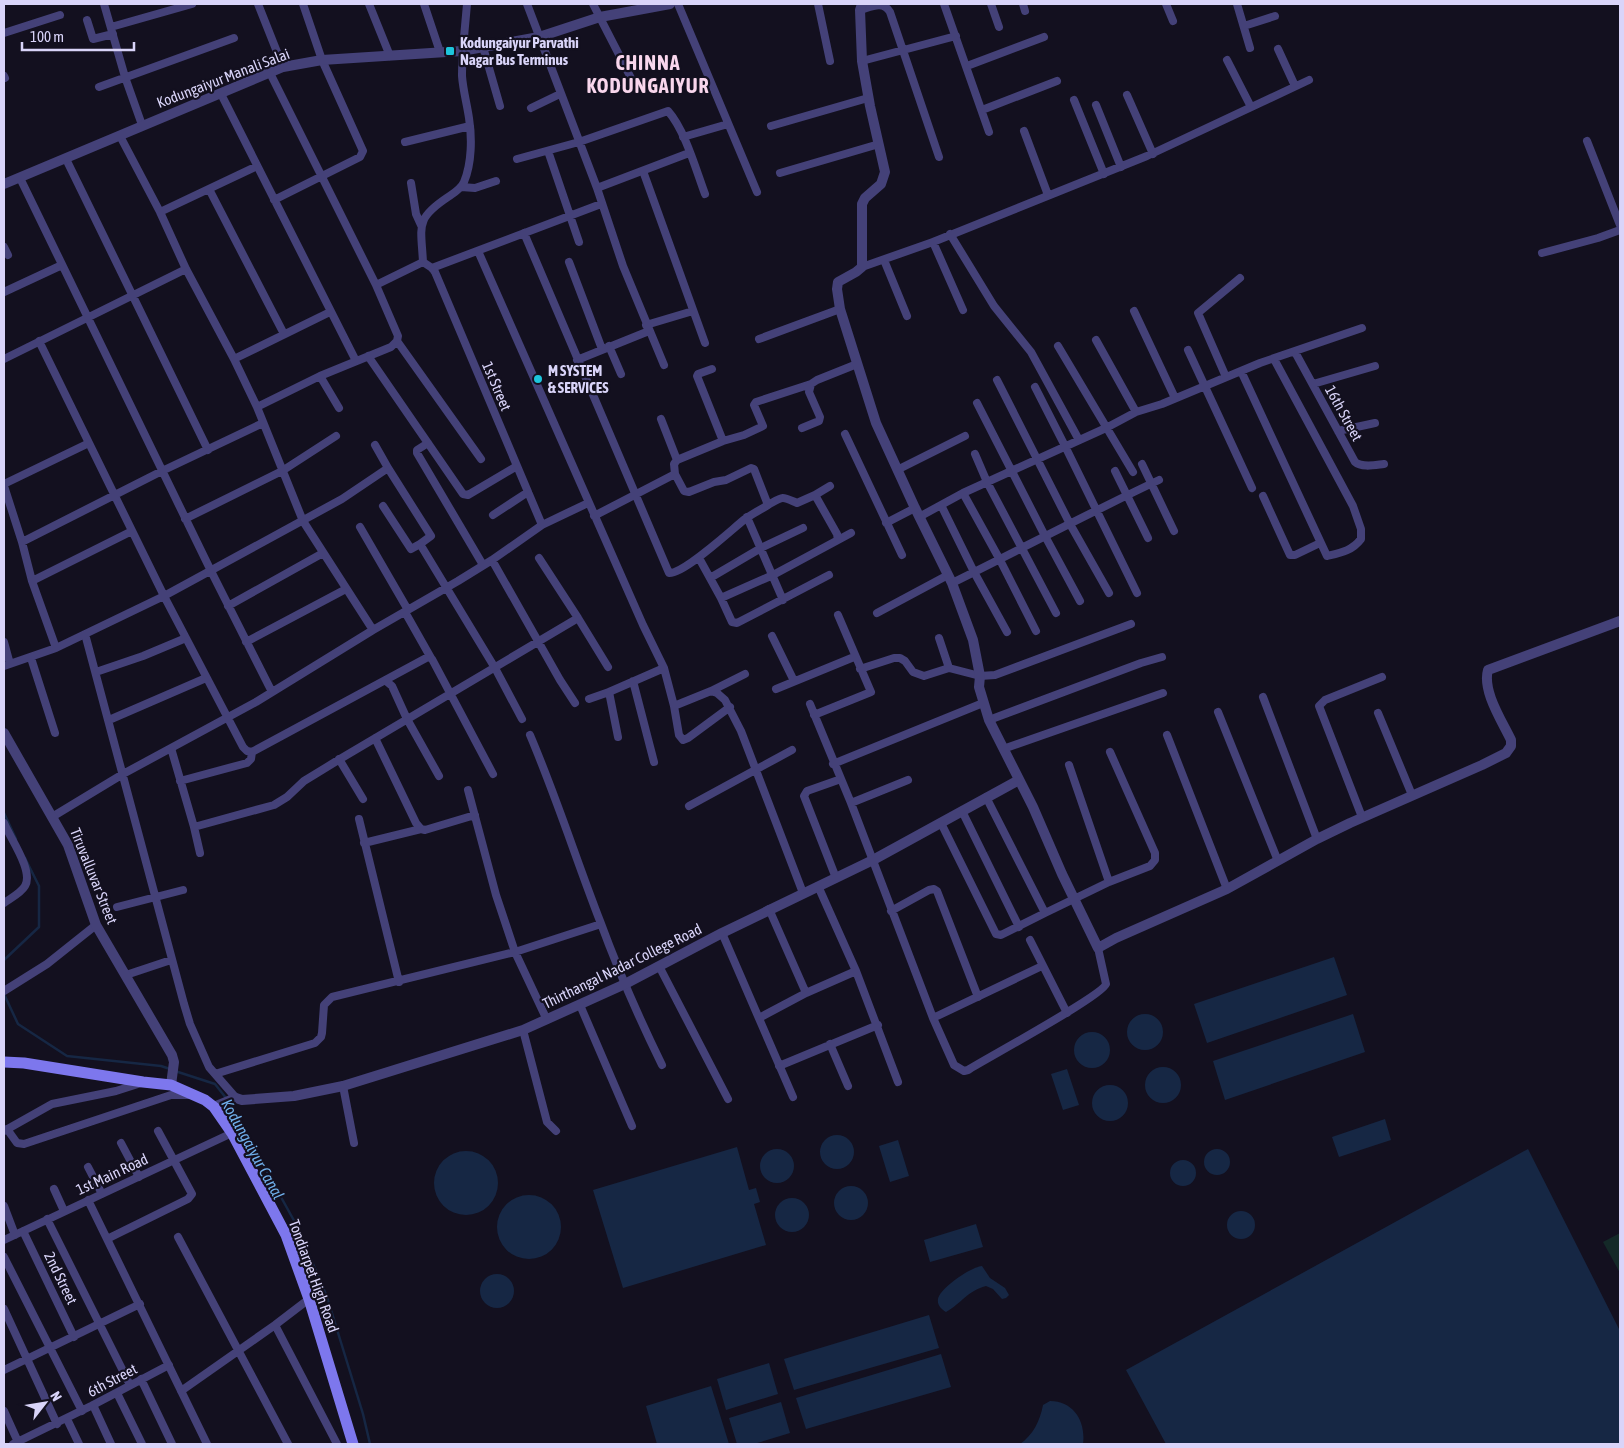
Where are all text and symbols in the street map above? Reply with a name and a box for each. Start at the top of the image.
scale bar [22,20,135,52]
text: 100 m [30,28,64,45]
place label: Kodungaiyur Parvathi Nagar Bus Terminus [460,34,579,68]
street label: Kodungaiyur Manali Salai [154,45,292,111]
marker: Kodungaiyur Parvathi Nagar Bus Terminus [444,45,456,57]
district label: CHINNA KODUNGAIYUR [587,51,709,97]
street label: 1st Street [479,359,515,413]
place label: M SYSTEM & SERVICES [548,362,609,396]
marker: M SYSTEM & SERVICES [532,373,544,385]
street label: 16th Street [1322,382,1366,444]
street label: Tiruvalluvar Street [67,826,121,926]
street label: Thirthangal Nadar College Road [540,920,704,1012]
water label: Kodungaiyur Canal [217,1096,288,1203]
street label: 1st Main Road [73,1150,151,1198]
street label: Tondiarpet High Road [286,1217,342,1335]
street label: 2nd Street [41,1249,81,1307]
street label: 6th Street [84,1360,140,1400]
north arrow [20,1378,70,1428]
text: N [47,1389,65,1404]

